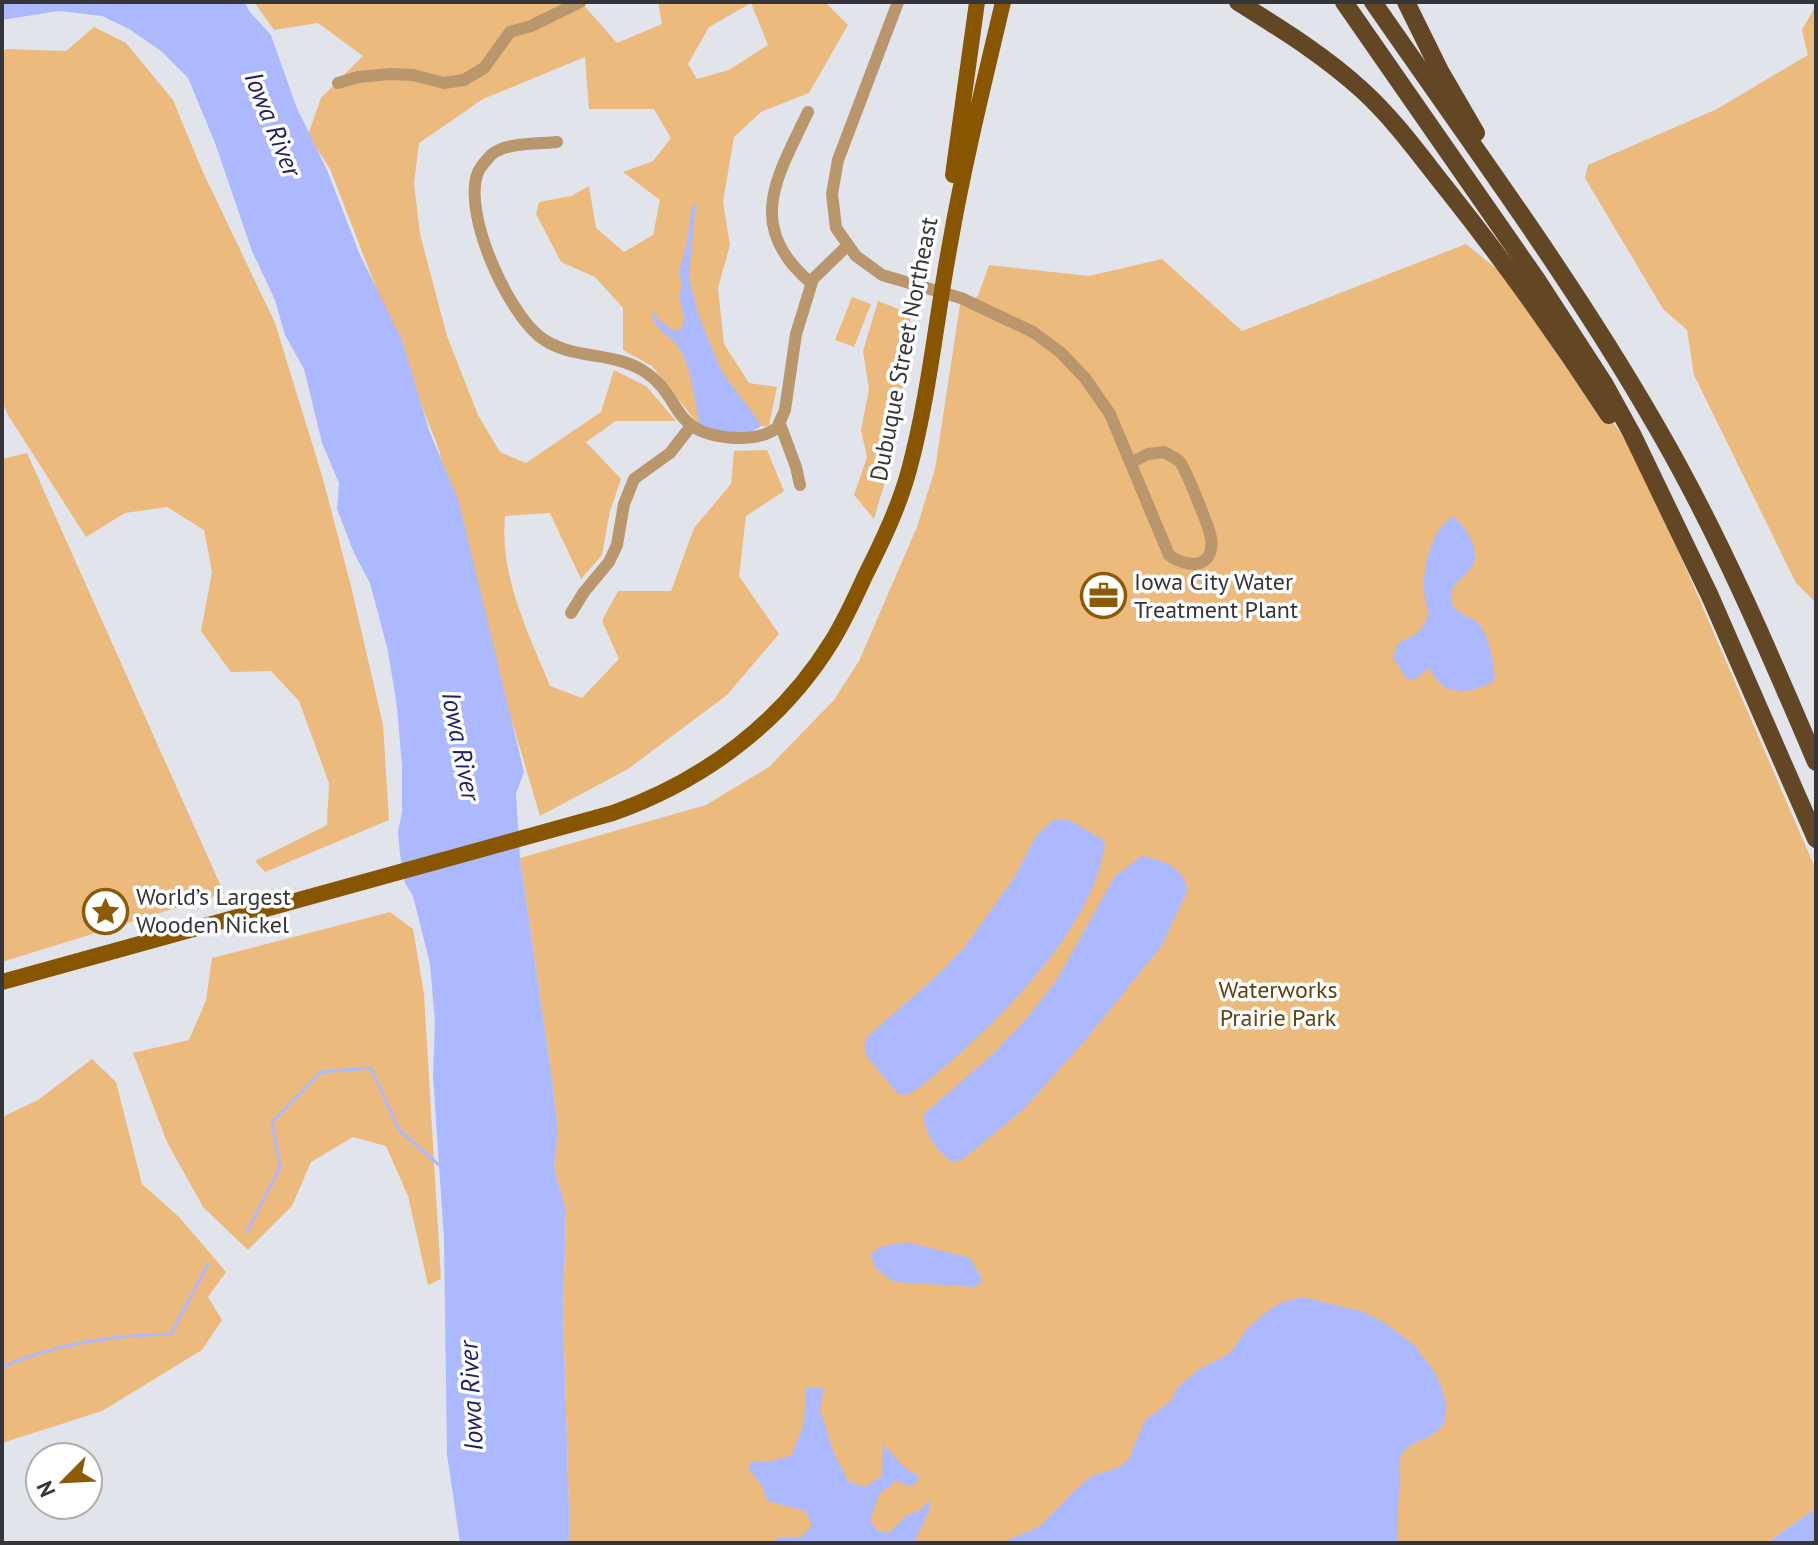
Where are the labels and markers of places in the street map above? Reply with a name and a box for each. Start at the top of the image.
place label: Iowa City Water Treatment Plant [1134,566,1298,625]
office icon: Iowa City Water Treatment Plant [1079,572,1127,620]
place label: World’s Largest Wooden Nickel [136,881,291,940]
place icon: World’s Largest Wooden Nickel [81,887,129,935]

